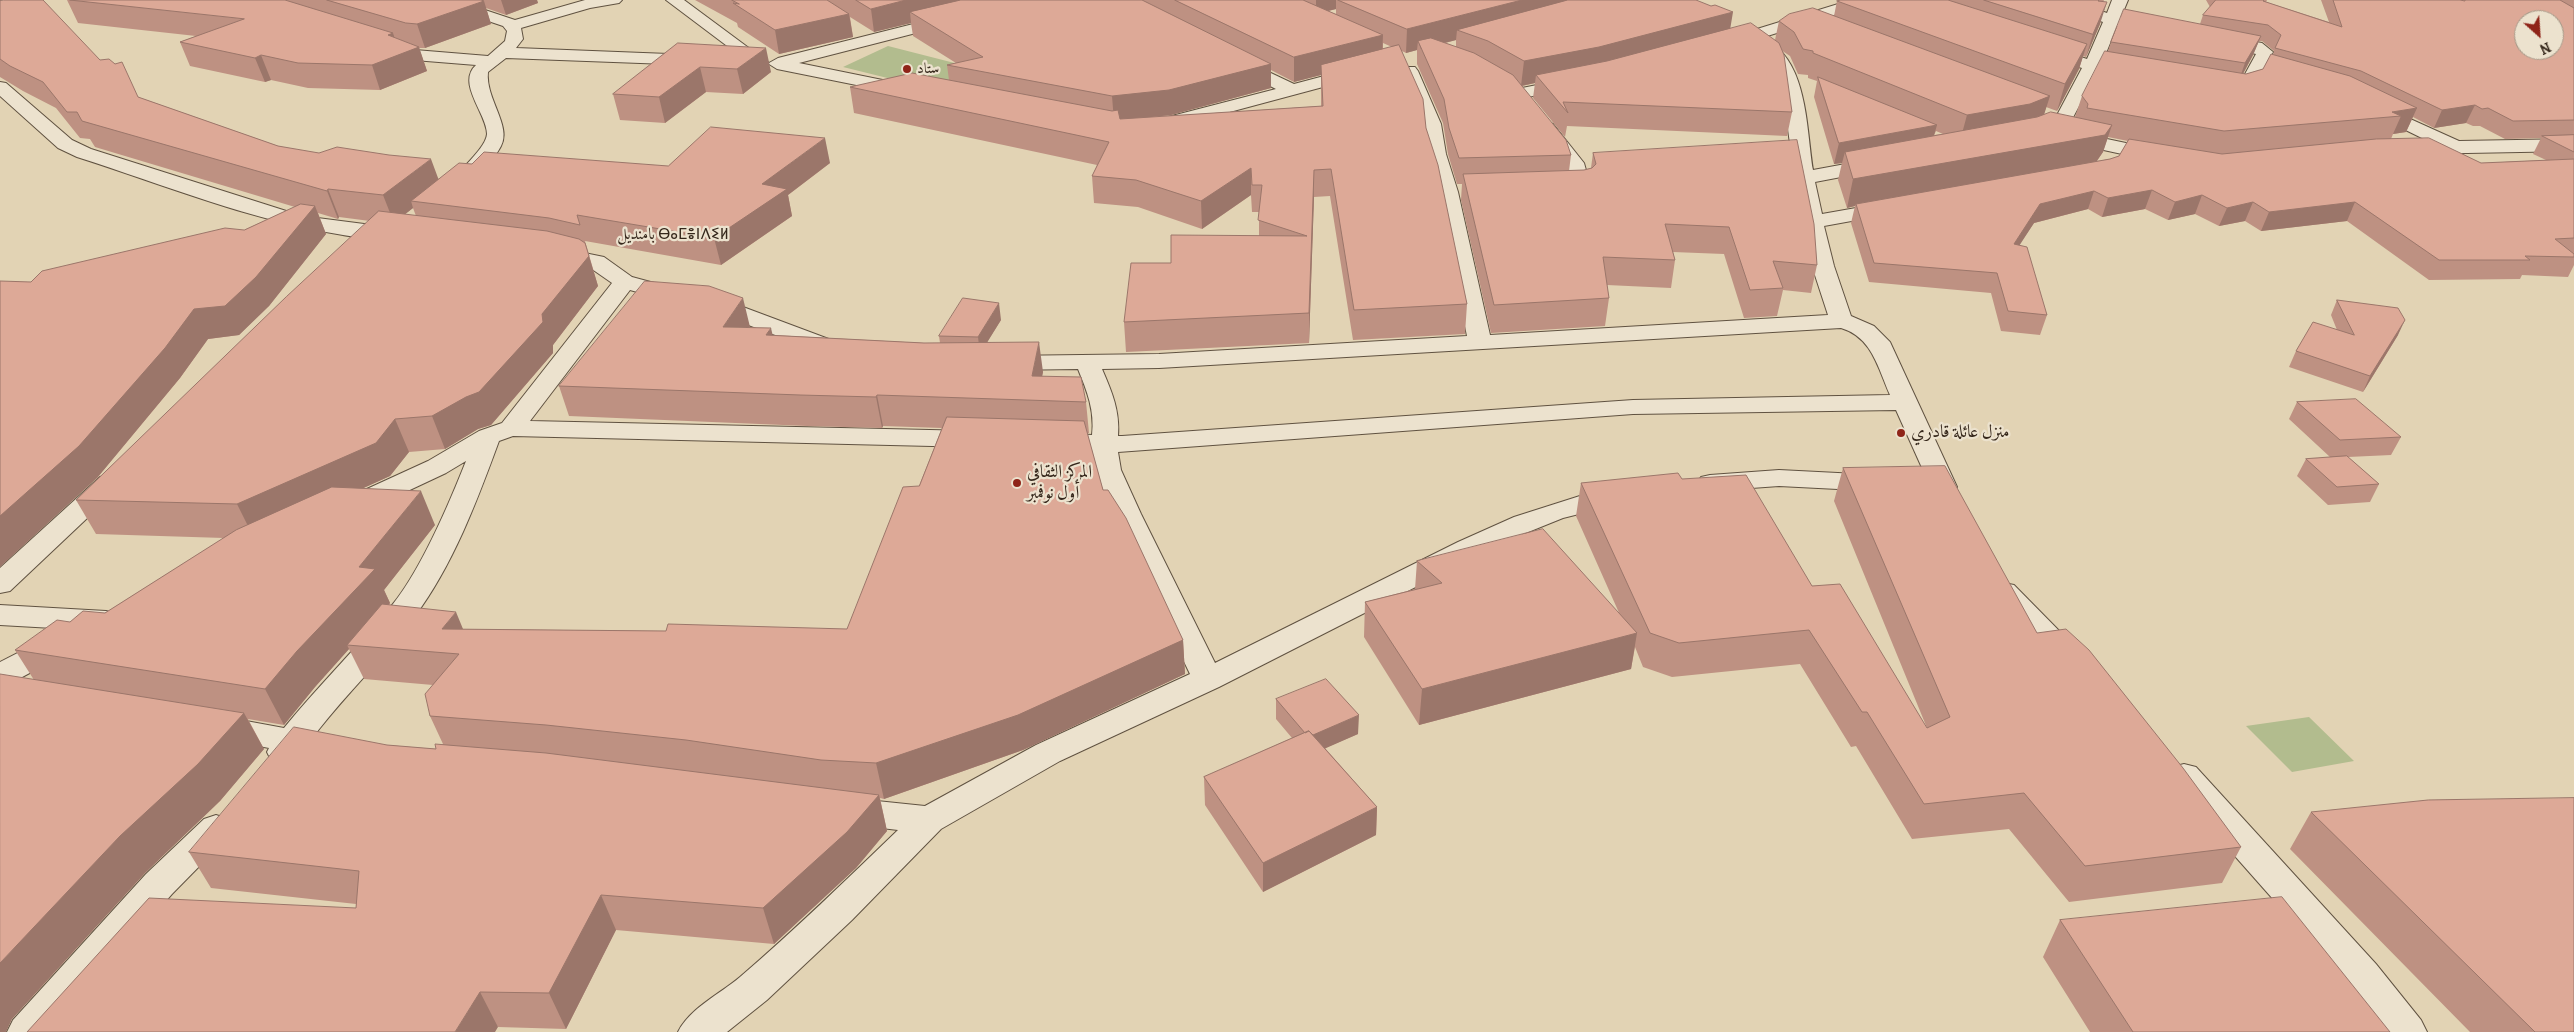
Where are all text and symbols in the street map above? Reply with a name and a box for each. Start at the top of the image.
north arrow [2514,10,2564,60]
text: N [2537,37,2554,59]
place label: ستاد [917,60,939,78]
marker: ستاد [901,63,913,75]
district label: بامنديل ⴱⴰⵎⴻⵏⴷⵉⵍ [617,225,729,245]
place label: منزل عائلة قادري [1911,422,2010,444]
marker: منزل عائلة قادري [1895,427,1907,439]
place label: المركز الثقافي أول نوفمبر [1027,462,1092,504]
marker: المركز الثقافي أول نوفمبر [1011,477,1023,489]

